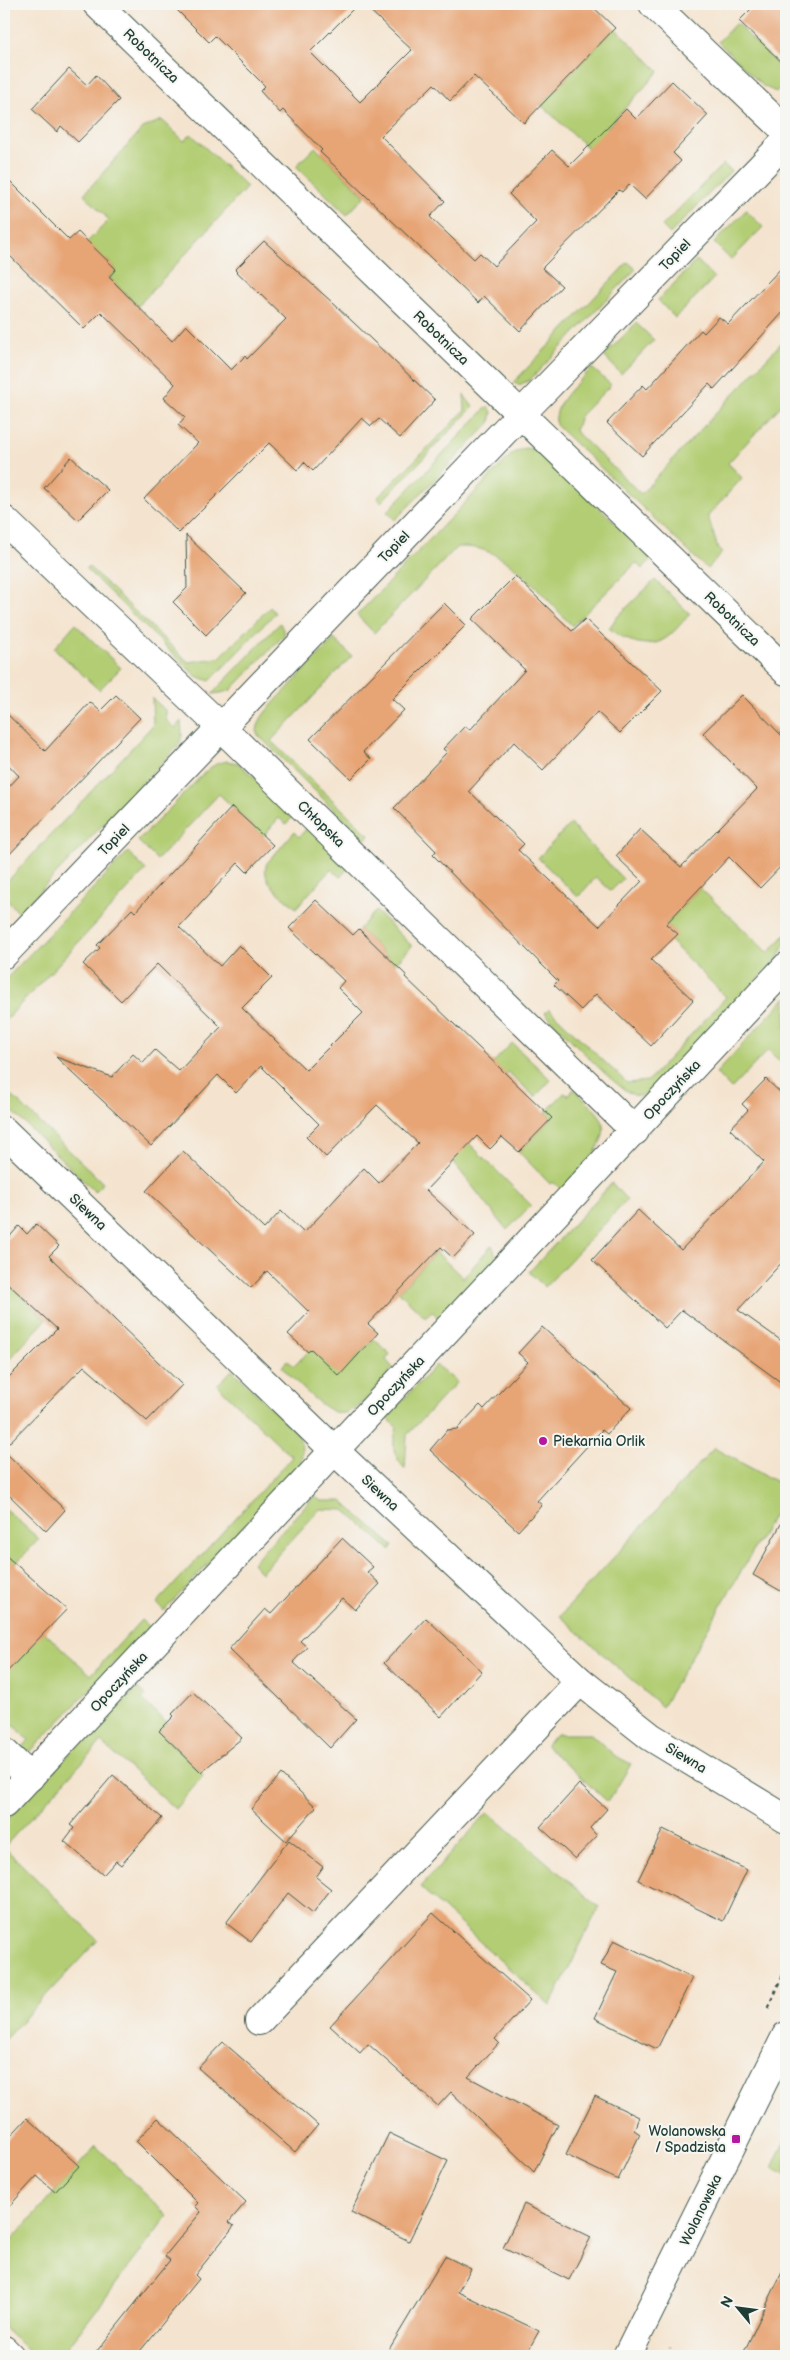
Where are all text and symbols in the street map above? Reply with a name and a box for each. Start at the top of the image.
street label: Robotnicza [120,25,182,87]
street label: Topiel [656,236,694,274]
street label: Robotnicza [410,307,472,369]
street label: Topiel [375,528,413,566]
street label: Robotnicza [701,588,763,650]
street label: Chłopska [294,797,348,851]
street label: Topiel [95,821,133,859]
street label: Opoczyńska [640,1056,704,1124]
street label: Siewna [66,1190,110,1234]
street label: Opoczyńska [364,1352,428,1420]
place label: Piekarnia Orlik [553,1433,645,1450]
marker: Piekarnia Orlik [537,1435,549,1447]
street label: Siewna [358,1471,402,1515]
street label: Opoczyńska [87,1648,151,1716]
street label: Siewna [662,1739,710,1777]
place label: Wolanowska / Spadzista [648,2123,726,2156]
marker: Wolanowska / Spadzista [730,2133,742,2145]
street label: Wolanowska [676,2171,726,2249]
north arrow [712,2282,762,2332]
text: N [717,2293,737,2311]

